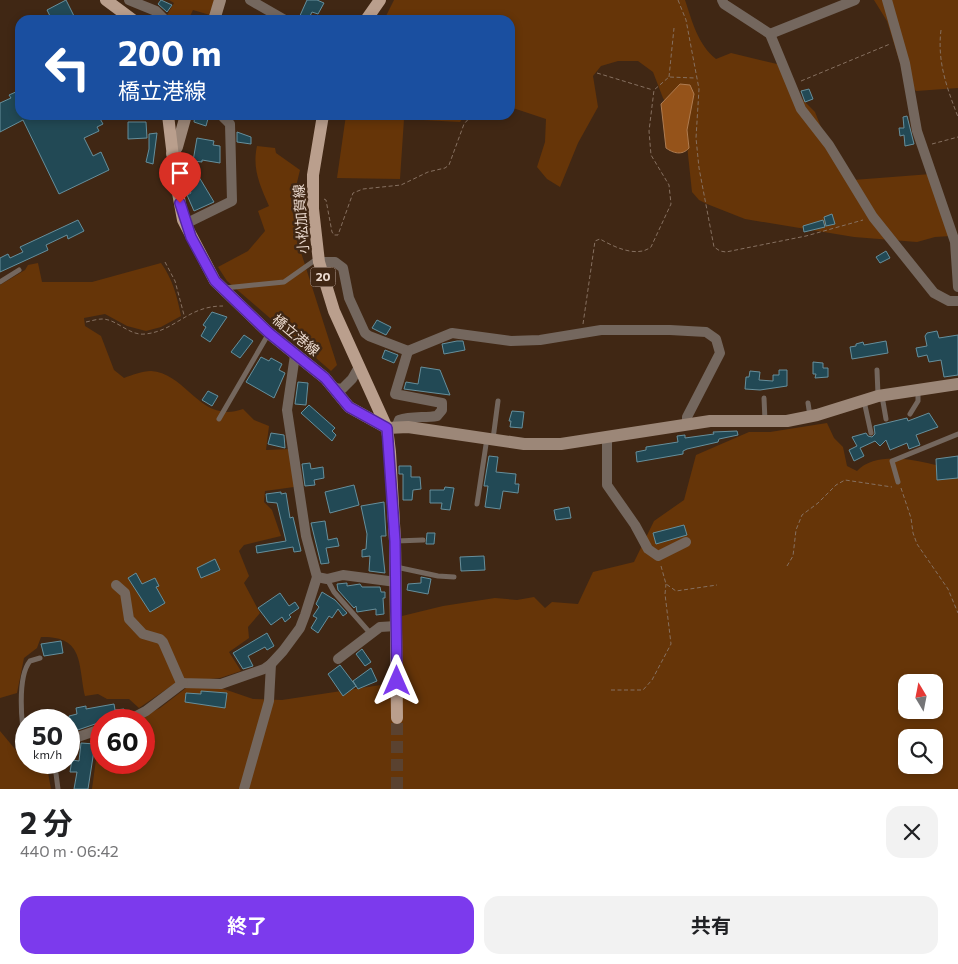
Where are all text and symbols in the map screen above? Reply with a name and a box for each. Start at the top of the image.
text: 200 m [118,30,221,73]
icon: left [35,35,100,100]
text: 橋立港線 [118,77,206,104]
pin [159,152,201,203]
icon: arrive [166,159,194,187]
street label: 小松加賀線 [290,184,311,255]
road number: 20 [310,268,336,286]
street label: 橋立港線 [269,310,323,359]
position arrow [370,654,422,706]
north arrow [898,674,942,719]
map controls [898,674,943,774]
speed limit sign: 60 [90,709,155,774]
text: 50 [32,720,63,750]
button: search [898,729,943,774]
text: km/h [33,747,62,761]
text: 2 分 [20,803,73,840]
button: close [886,806,938,858]
text: 440 m · 06:42 [20,841,119,860]
button: 終了 [20,896,474,954]
button: 共有 [484,896,938,954]

